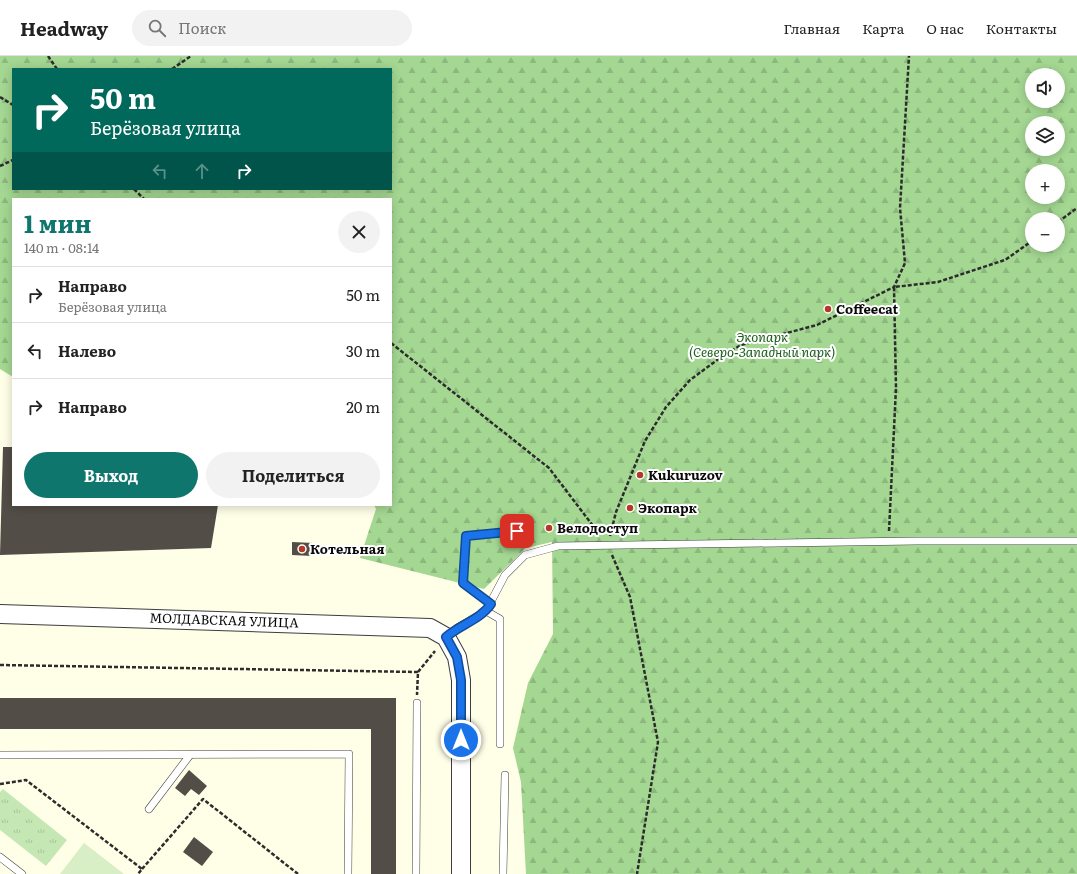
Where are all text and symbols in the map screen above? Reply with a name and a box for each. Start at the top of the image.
search box [132,10,412,46]
text: Headway [20,14,108,42]
text: Поиск [178,16,226,39]
icon: search [146,17,168,39]
text: Главная [784,18,840,38]
text: Карта [862,18,904,38]
text: О нас [926,18,964,38]
text: Контакты [986,18,1057,38]
map controls [1025,68,1065,252]
button: sound [1025,68,1065,108]
text: 50 m [90,76,156,118]
icon: right [24,84,76,136]
text: Берёзовая улица [90,114,241,141]
button: layers [1025,116,1065,156]
icon: left [149,160,171,182]
icon: ahead [191,160,213,182]
icon: right [233,160,255,182]
button: + [1025,164,1065,204]
text: 1 мин [24,205,91,240]
button: close [338,211,380,253]
button: − [1025,212,1065,252]
text: 140 m · 08:14 [24,238,99,257]
text: Направо [58,274,127,297]
text: 50 m [346,283,380,306]
icon: right [24,284,46,306]
text: Берёзовая улица [58,297,167,316]
place label: Coffeecat [836,299,898,318]
marker: Coffeecat [823,304,833,314]
park label: Экопарк (Северо-Западный парк) [689,327,835,361]
text: Налево [58,339,116,362]
text: 30 m [346,339,380,362]
icon: left [24,340,46,362]
text: Направо [58,395,127,418]
text: 20 m [346,395,380,418]
icon: right [24,396,46,418]
button: Выход [24,452,198,498]
button: Поделиться [206,452,380,498]
place label: Kukuruzov [648,465,723,484]
marker: Kukuruzov [635,470,645,480]
place label: Экопарк [638,498,698,517]
marker: Экопарк [625,503,635,513]
pin [500,514,534,548]
place label: Велодоступ [557,518,638,537]
icon: arrive [506,520,528,542]
marker: Велодоступ [544,523,554,533]
place label: Котельная [310,539,384,558]
marker: Котельная [297,544,307,554]
street label: МОЛДАВСКАЯ УЛИЦА [149,607,299,632]
position arrow [440,719,482,761]

